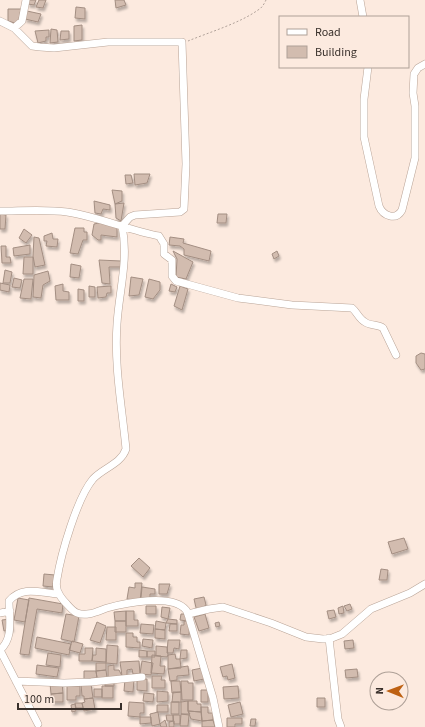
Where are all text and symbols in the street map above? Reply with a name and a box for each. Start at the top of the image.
legend [279,16,409,68]
text: Road [315,24,341,41]
text: Building [315,44,357,61]
north arrow [369,671,409,711]
scale bar [18,685,121,711]
text: N [372,687,387,695]
text: 100 m [24,691,54,708]

